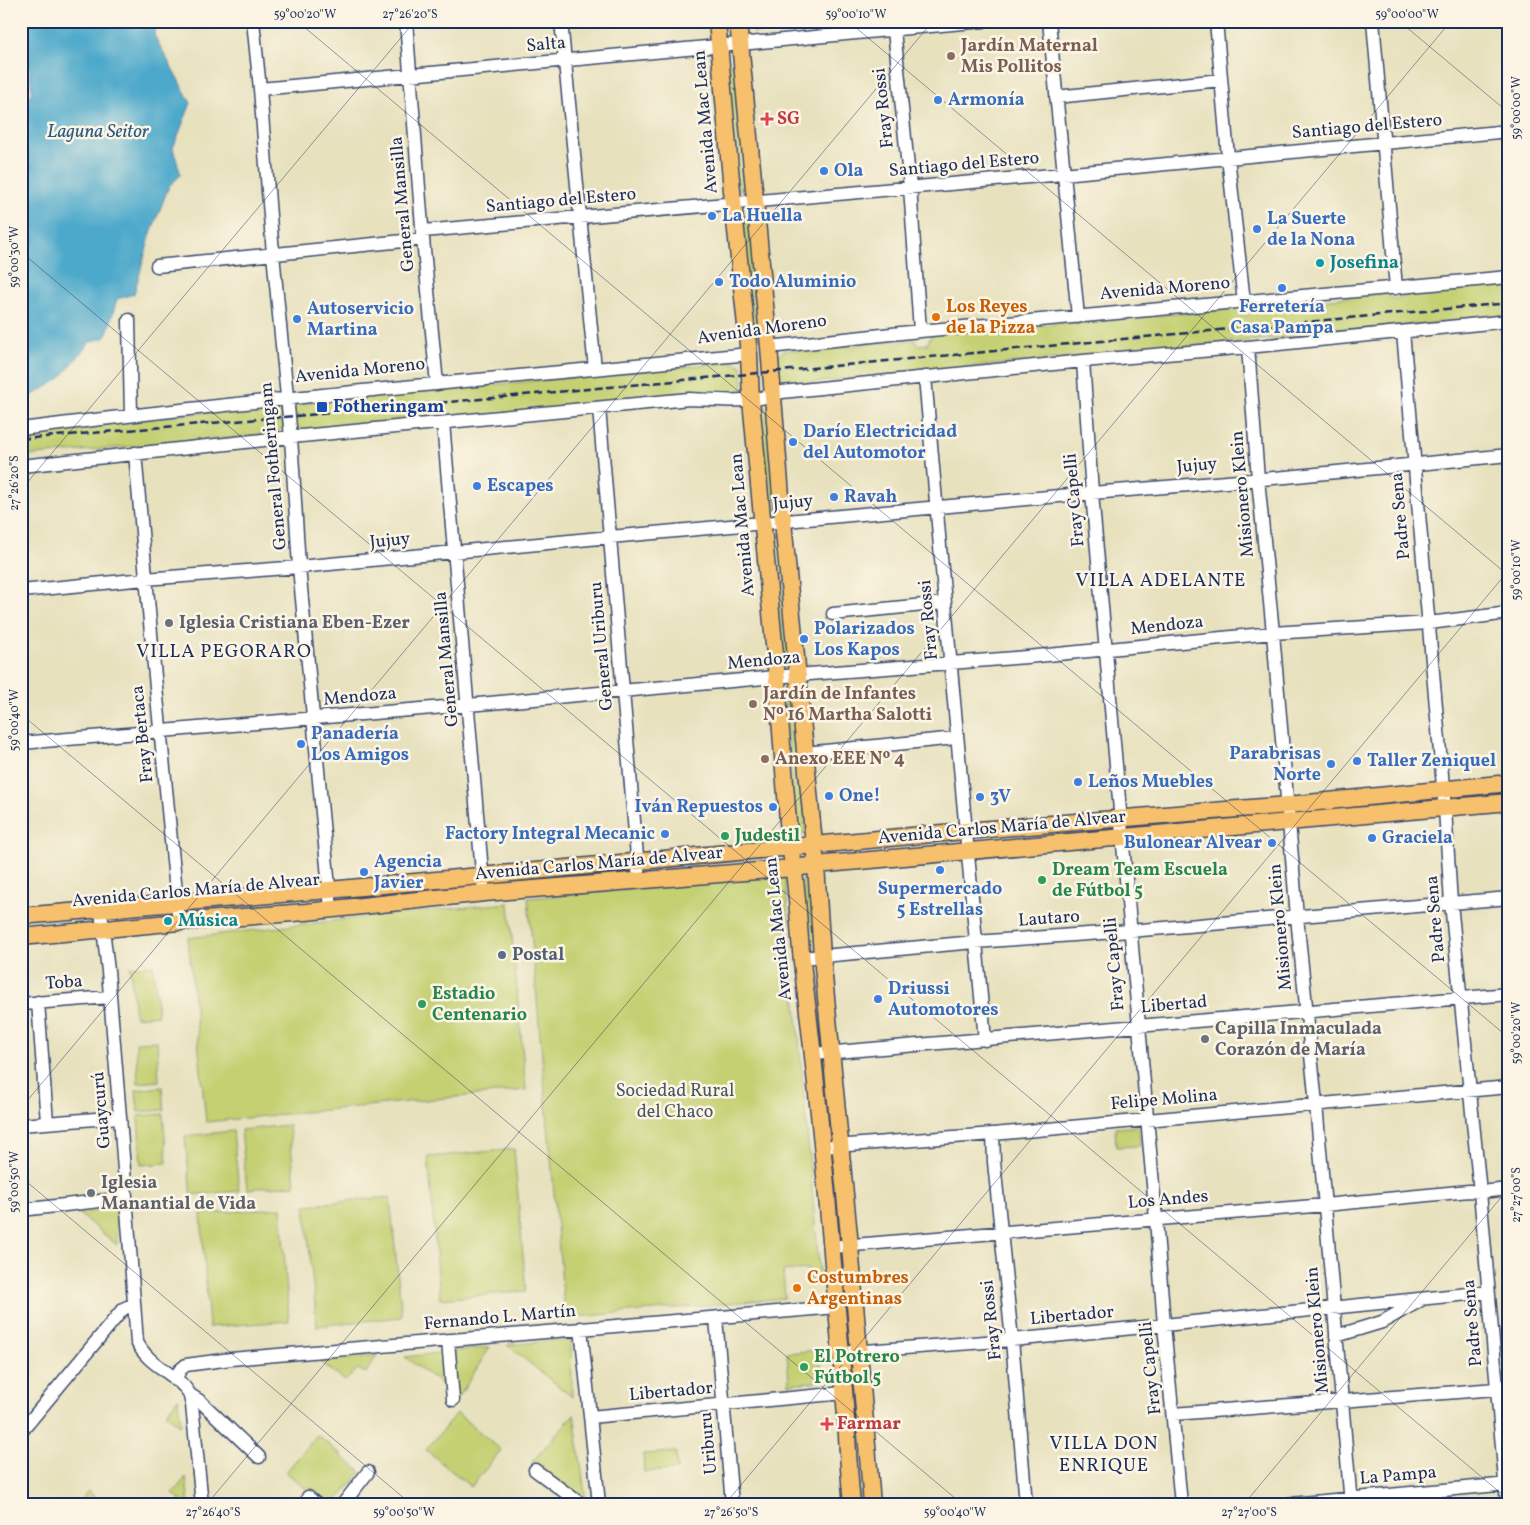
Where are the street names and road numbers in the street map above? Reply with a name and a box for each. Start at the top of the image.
street label: Salta [525,31,567,59]
street label: Avenida Mac Lean [687,49,725,195]
street label: Fray Rossi [867,67,901,149]
street label: Santiago del Estero [1291,108,1443,146]
street label: General Mansilla [385,135,421,273]
street label: Santiago del Estero [888,146,1040,184]
street label: Santiago del Estero [485,182,637,220]
street label: Avenida Moreno [1099,271,1231,307]
street label: Avenida Moreno [696,309,828,351]
street label: Avenida Moreno [294,352,426,390]
street label: General Fotheringam [254,381,294,551]
street label: Misionero Klein [1225,429,1261,558]
street label: Avenida Mac Lean [724,452,762,598]
street label: Fray Capelli [1058,452,1092,548]
street label: Jujuy [1176,452,1219,480]
street label: Padre Sena [1385,471,1417,561]
street label: Jujuy [772,489,815,517]
street label: Jujuy [369,526,412,556]
street label: Fray Rossi [913,579,945,661]
street label: General Uriburu [584,581,620,711]
street label: General Mansilla [429,590,465,728]
street label: Mendoza [1129,610,1205,642]
street label: Mendoza [726,645,802,677]
street label: Mendoza [322,681,398,713]
street label: Fray Bertaca [125,684,161,784]
street label: Avenida Carlos María de Alvear [877,805,1127,851]
street label: Avenida Carlos María de Alvear [474,841,724,887]
street label: Avenida Mac Lean [759,856,799,1002]
street label: Misionero Klein [1263,862,1299,991]
street label: Avenida Carlos María de Alvear [71,868,321,914]
street label: Padre Sena [1420,874,1452,964]
street label: Lautaro [1017,904,1081,934]
street label: Fray Capelli [1098,916,1132,1012]
street label: Toba [44,969,84,997]
street label: Libertad [1140,990,1208,1020]
street label: Guaycurú [86,1070,118,1150]
street label: Felipe Molina [1109,1083,1219,1117]
street label: Los Andes [1127,1184,1209,1216]
street label: Misionero Klein [1300,1265,1336,1394]
street label: Padre Sena [1457,1278,1489,1368]
street label: Fray Rossi [975,1279,1009,1361]
street label: Fernando L. Martín [423,1299,577,1337]
street label: Libertador [1029,1300,1115,1332]
street label: Fray Capelli [1134,1320,1168,1416]
street label: Libertador [628,1376,714,1408]
street label: Uriburu [694,1411,724,1475]
street label: La Pampa [1358,1460,1438,1492]

